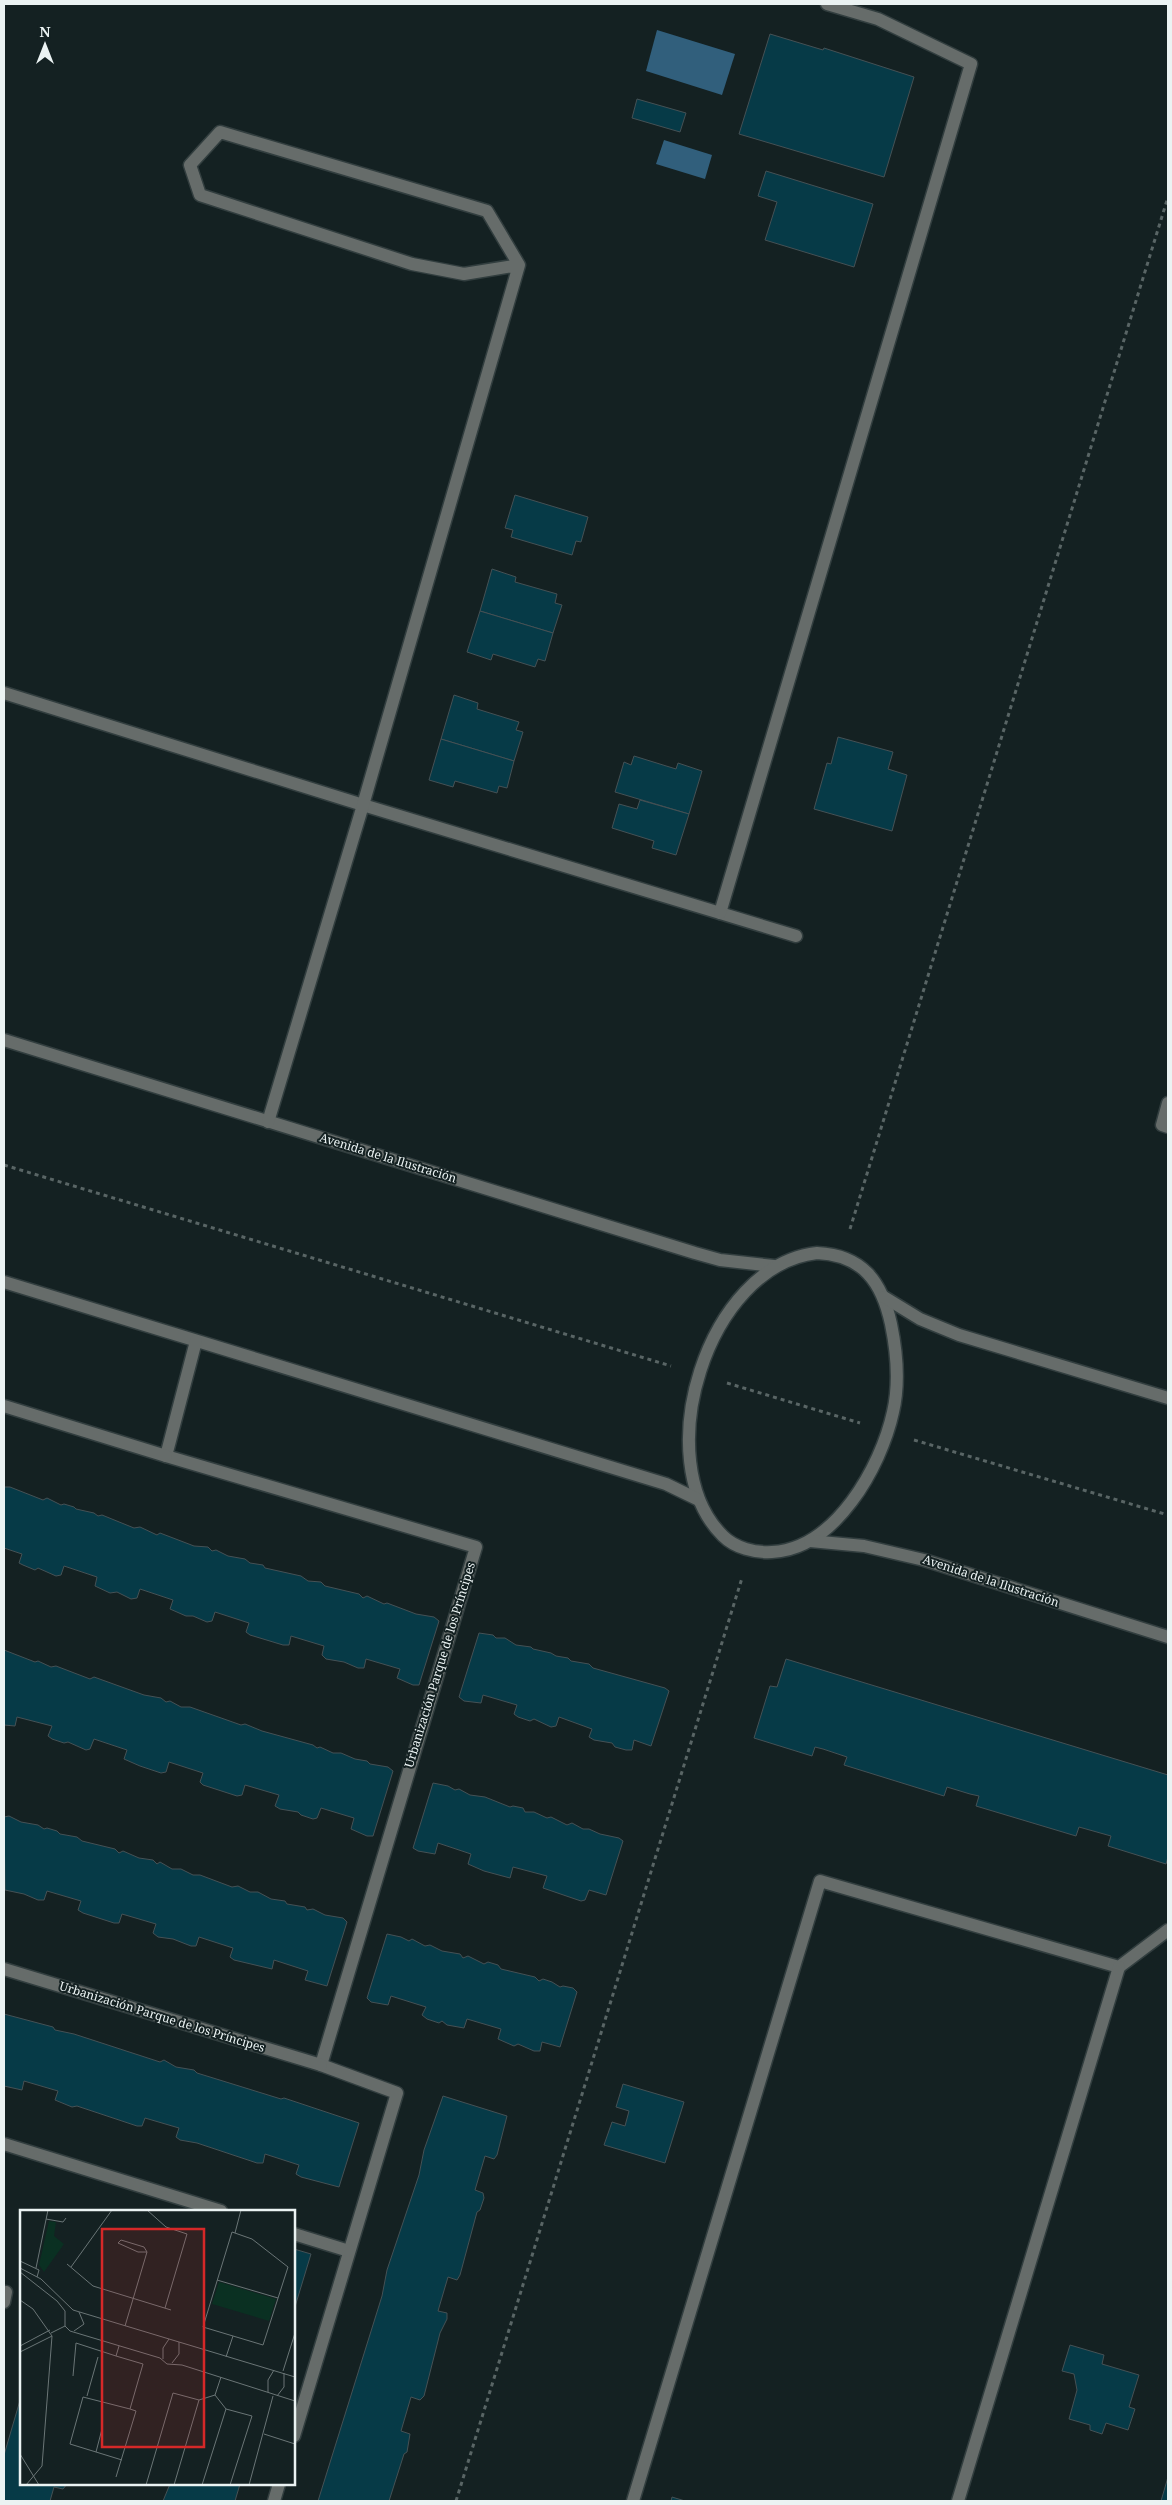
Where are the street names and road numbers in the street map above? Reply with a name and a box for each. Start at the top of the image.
street label: Avenida de la Ilustración [318,1129,459,1187]
street label: Avenida de la Ilustración [921,1550,1062,1611]
street label: Urbanización Parque de los Príncipes [400,1560,479,1770]
street label: Urbanización Parque de los Príncipes [57,1977,267,2056]

